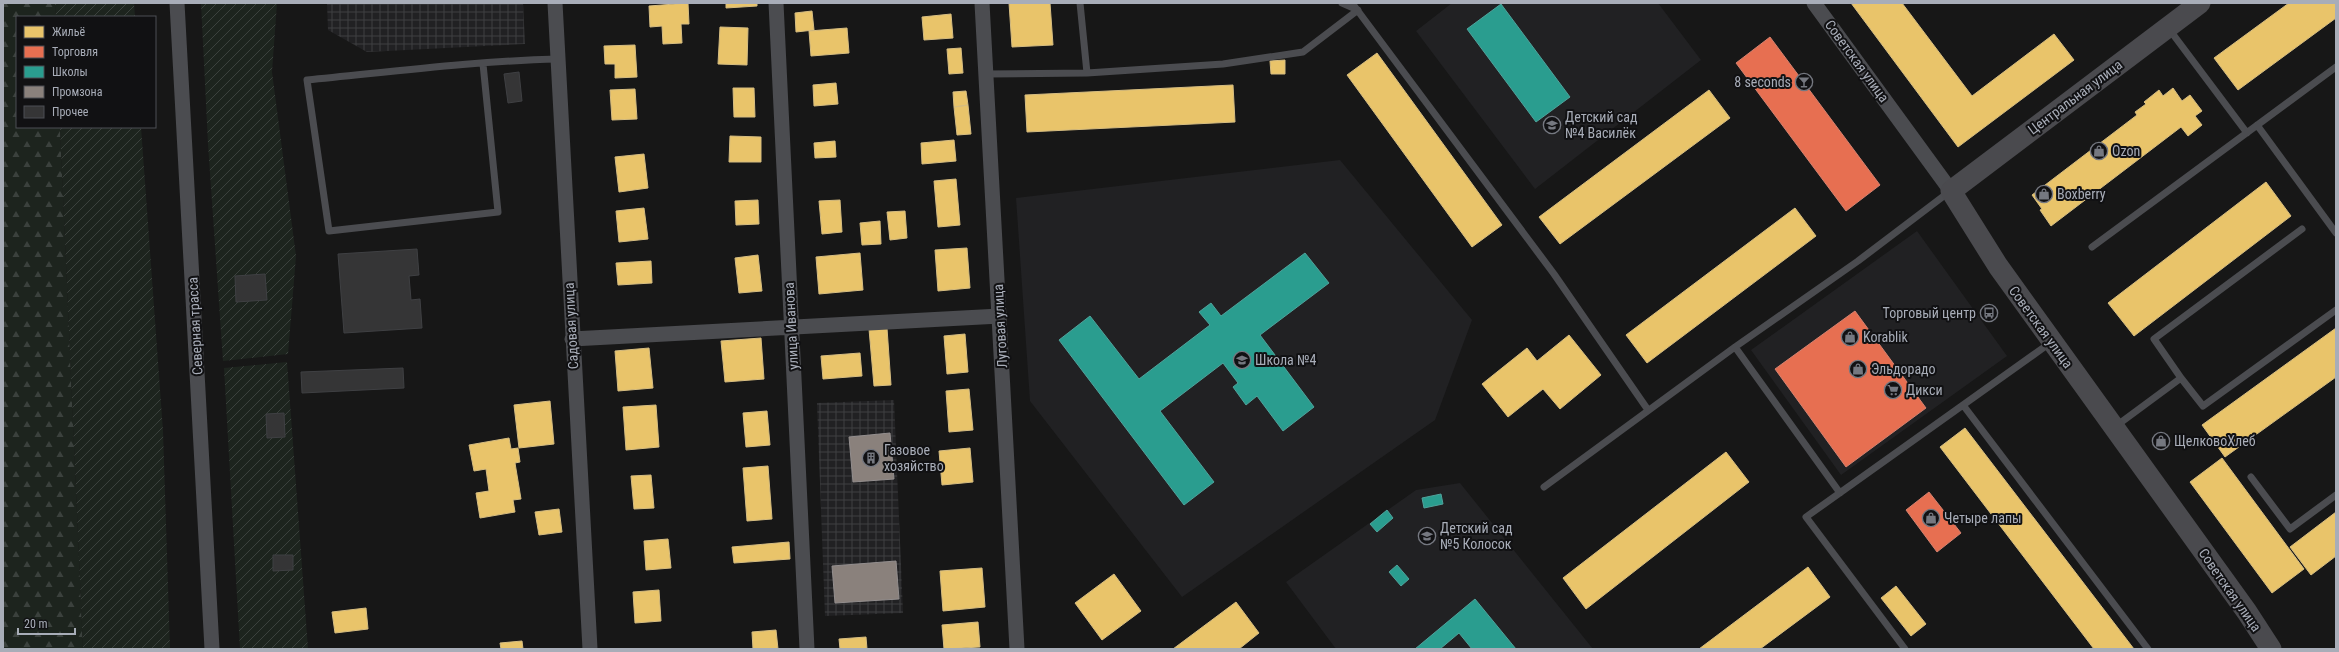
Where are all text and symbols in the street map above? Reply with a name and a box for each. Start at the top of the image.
legend [16,16,156,128]
street label: Советская улица [1822,17,1892,105]
text: Жильё [52,25,85,39]
text: Торговля [52,45,98,59]
street label: Центральная улица [2025,56,2125,138]
text: Школы [52,65,88,79]
bar icon: 8 seconds [1794,72,1814,92]
place label: 8 seconds [1734,74,1791,90]
text: Промзона [52,85,103,99]
text: Прочее [52,105,89,119]
place label: Детский сад №4 Василёк [1565,109,1638,141]
school or university icon: Детский сад №4 Василёк [1542,115,1562,135]
shop icon: Ozon [2089,141,2109,161]
place label: Ozon [2112,143,2140,159]
shop icon: Boxberry [2034,184,2054,204]
place label: Boxberry [2057,186,2106,202]
street label: Северная трасса [184,277,206,375]
street label: Садовая улица [561,282,581,370]
street label: улица Иванова [781,282,801,370]
street label: Советская улица [2006,283,2076,371]
street label: Луговая улица [990,284,1010,368]
bus stop icon: Торговый центр [1979,303,1999,323]
place label: Торговый центр [1883,305,1976,321]
shop icon: Korablik [1840,327,1860,347]
place label: Korablik [1863,329,1909,345]
school or university icon: Школа №4 [1232,350,1252,370]
place label: Школа №4 [1255,352,1316,368]
shop icon: Эльдорадо [1848,359,1868,379]
place label: Эльдорадо [1871,361,1936,377]
supermarket icon: Дикси [1883,380,1903,400]
place label: Дикси [1906,382,1943,398]
shop icon: ЩелковоХлеб [2151,431,2171,451]
place label: ЩелковоХлеб [2174,433,2256,449]
place label: Газовое хозяйство [884,442,944,474]
building icon: Газовое хозяйство [861,448,881,468]
shop icon: Четыре лапы [1921,508,1941,528]
place label: Четыре лапы [1944,510,2022,526]
place label: Детский сад №5 Колосок [1440,520,1513,552]
school or university icon: Детский сад №5 Колосок [1417,526,1437,546]
street label: Советская улица [2195,545,2265,635]
scale bar [18,610,75,636]
text: 20 m [24,617,48,631]

